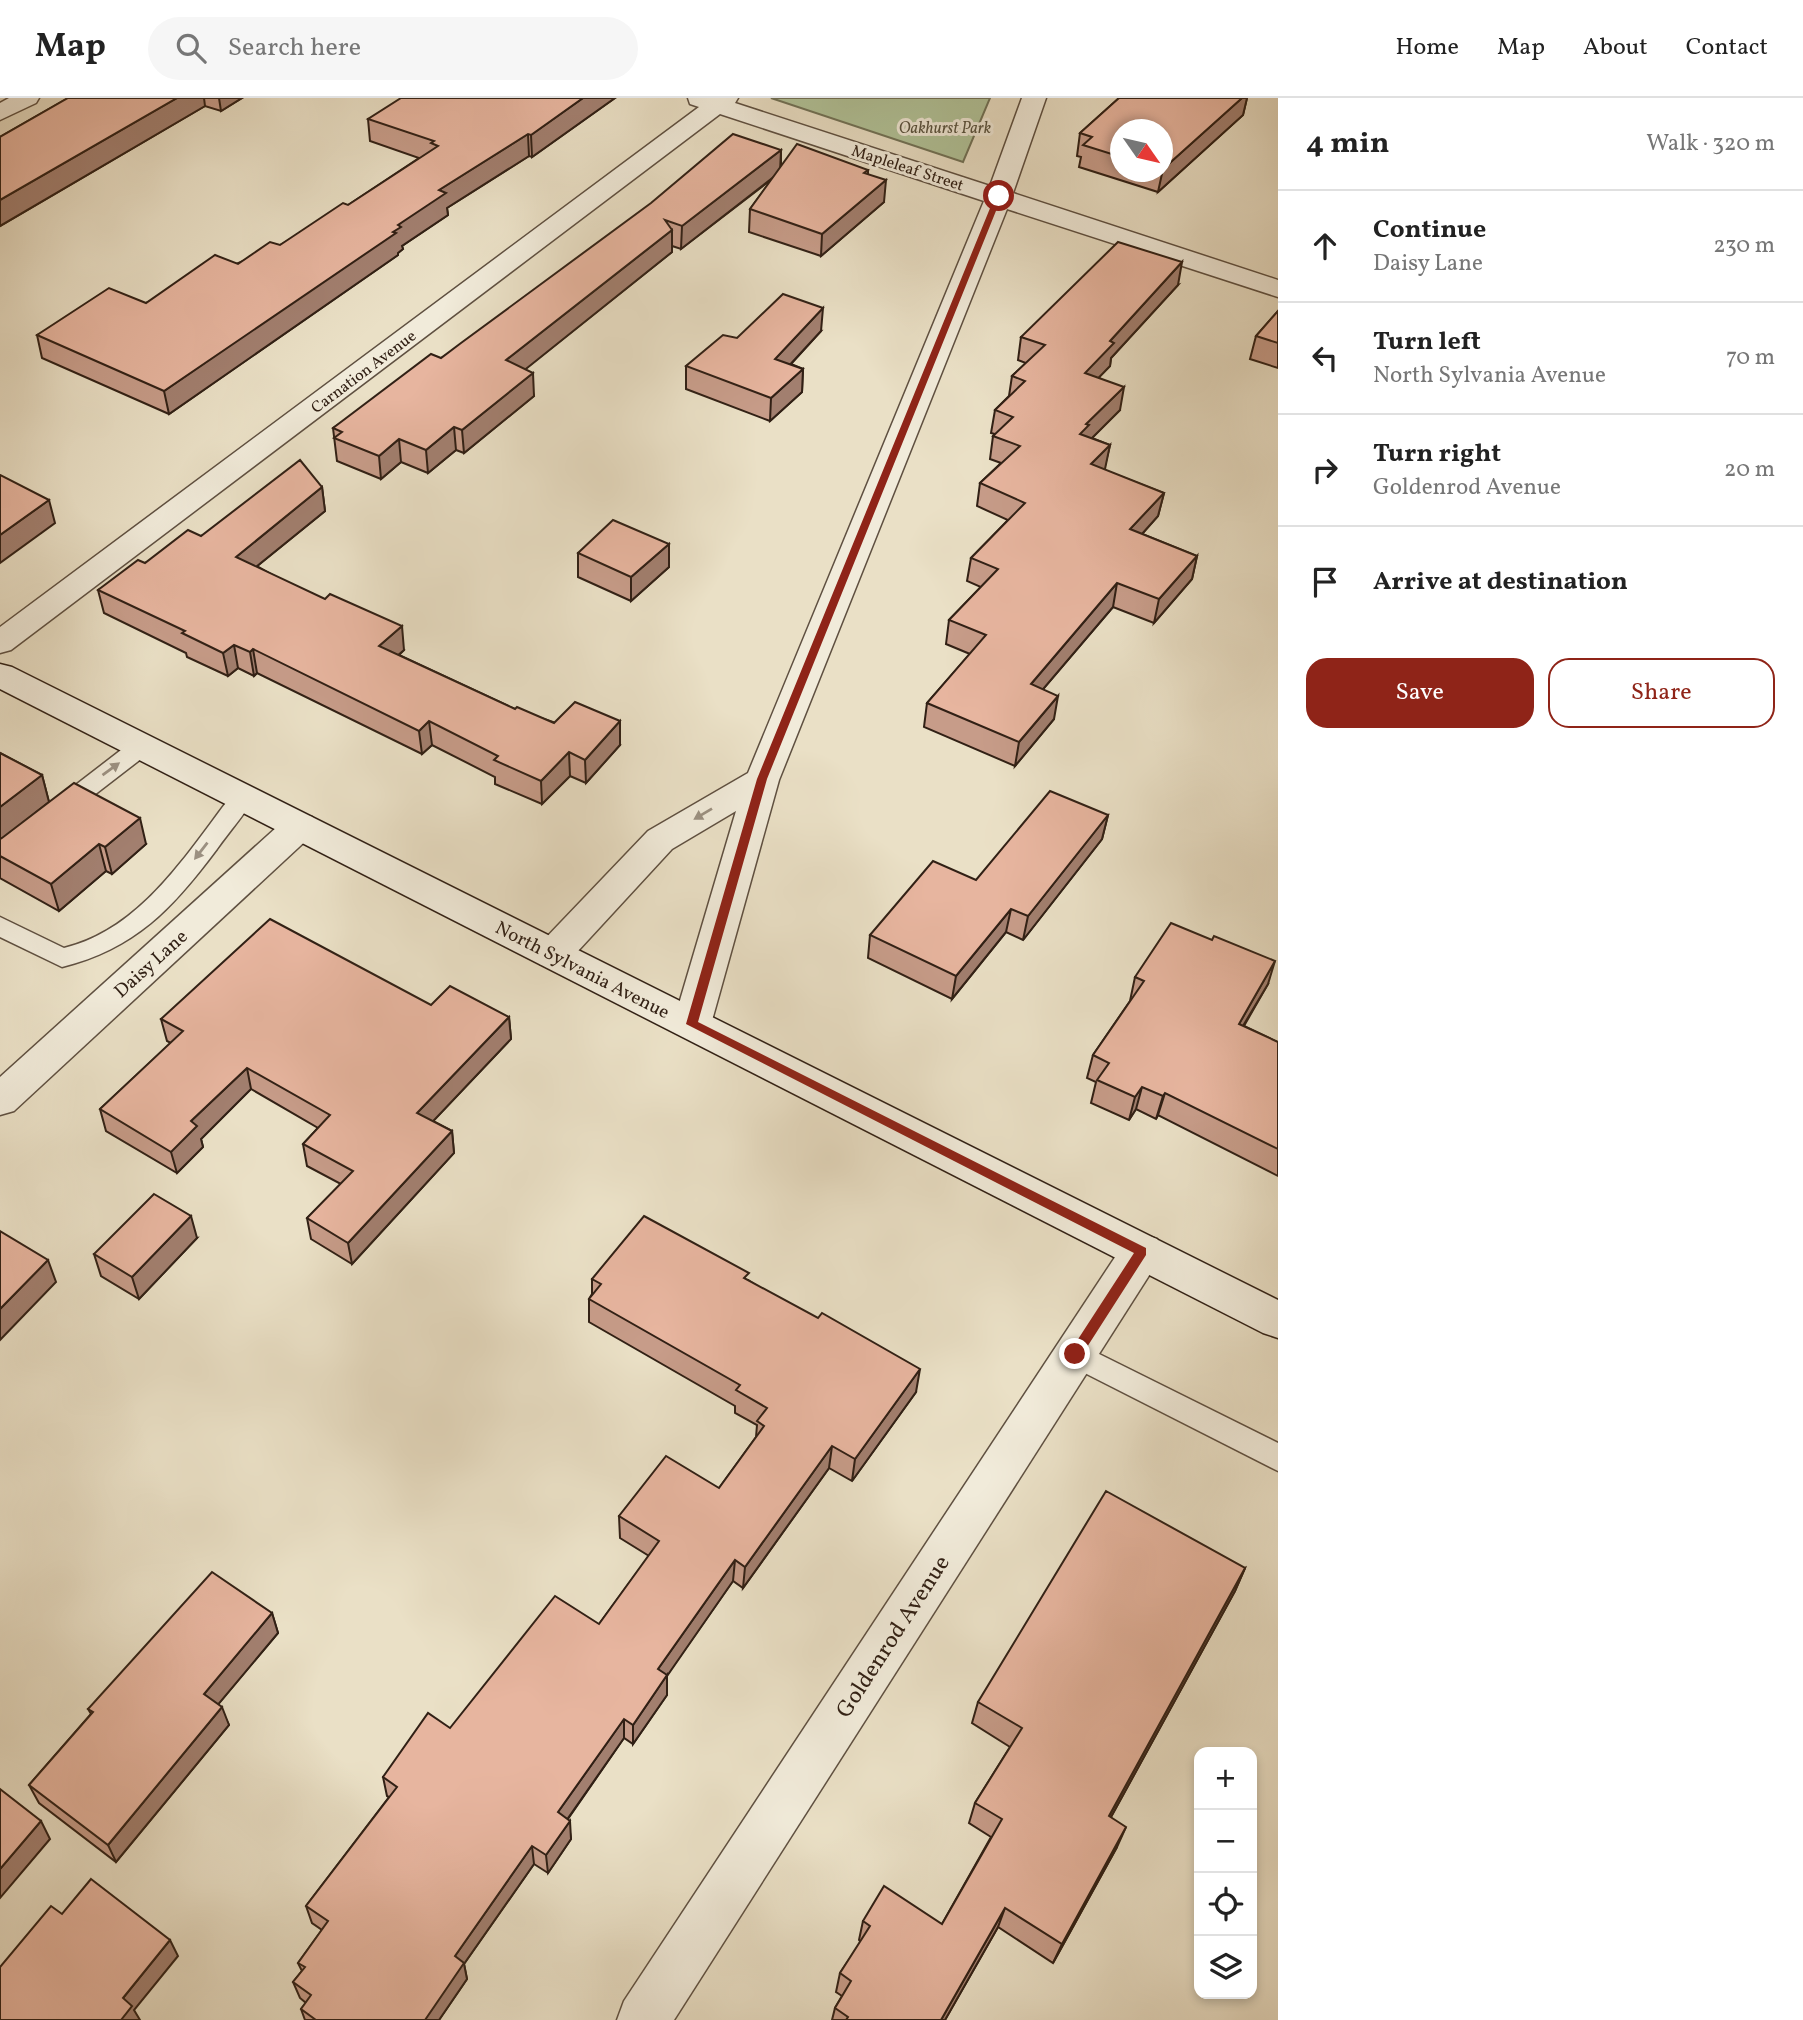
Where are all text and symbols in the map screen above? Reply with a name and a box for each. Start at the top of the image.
search box [148,17,638,80]
text: Map [35,25,106,71]
icon: search [172,29,210,67]
text: Search here [228,30,361,66]
text: Home [1395,31,1459,65]
text: Map [1497,31,1545,65]
text: About [1583,31,1648,65]
text: Contact [1686,31,1768,65]
park label: Oakhurst Park [899,118,992,140]
north arrow [1110,119,1173,182]
text: 4 min [1306,123,1390,165]
text: Walk · 320 m [1646,128,1775,160]
street label: Mapleleaf Street [848,140,967,198]
route start [983,180,1014,211]
text: Continue [1373,212,1486,248]
icon: ahead [1306,227,1344,265]
text: 230 m [1713,230,1775,262]
text: Daisy Lane [1373,248,1483,280]
text: Turn left [1373,324,1481,360]
street label: Carnation Avenue [307,326,421,419]
icon: left [1306,339,1344,377]
text: 70 m [1726,342,1775,374]
text: North Sylvania Avenue [1373,360,1606,392]
text: Turn right [1373,436,1501,472]
icon: right [1306,451,1344,489]
text: 20 m [1724,454,1775,486]
text: Goldenrod Avenue [1373,472,1561,504]
icon: arrive [1306,563,1344,601]
text: Arrive at destination [1373,564,1628,600]
button: Save [1306,658,1534,728]
button: Share [1548,658,1775,728]
one-way arrow [102,762,120,776]
one-way arrow [694,808,713,821]
one-way arrow [194,842,208,860]
street label: North Sylvania Avenue [490,916,674,1026]
street label: Daisy Lane [109,924,194,1005]
route end [1059,1338,1090,1369]
street label: Goldenrod Avenue [829,1550,958,1725]
map controls [1194,1747,1257,1999]
button: + [1194,1747,1257,1810]
button: − [1194,1810,1257,1873]
button: locate [1194,1873,1257,1936]
button: layers [1194,1936,1257,1999]

